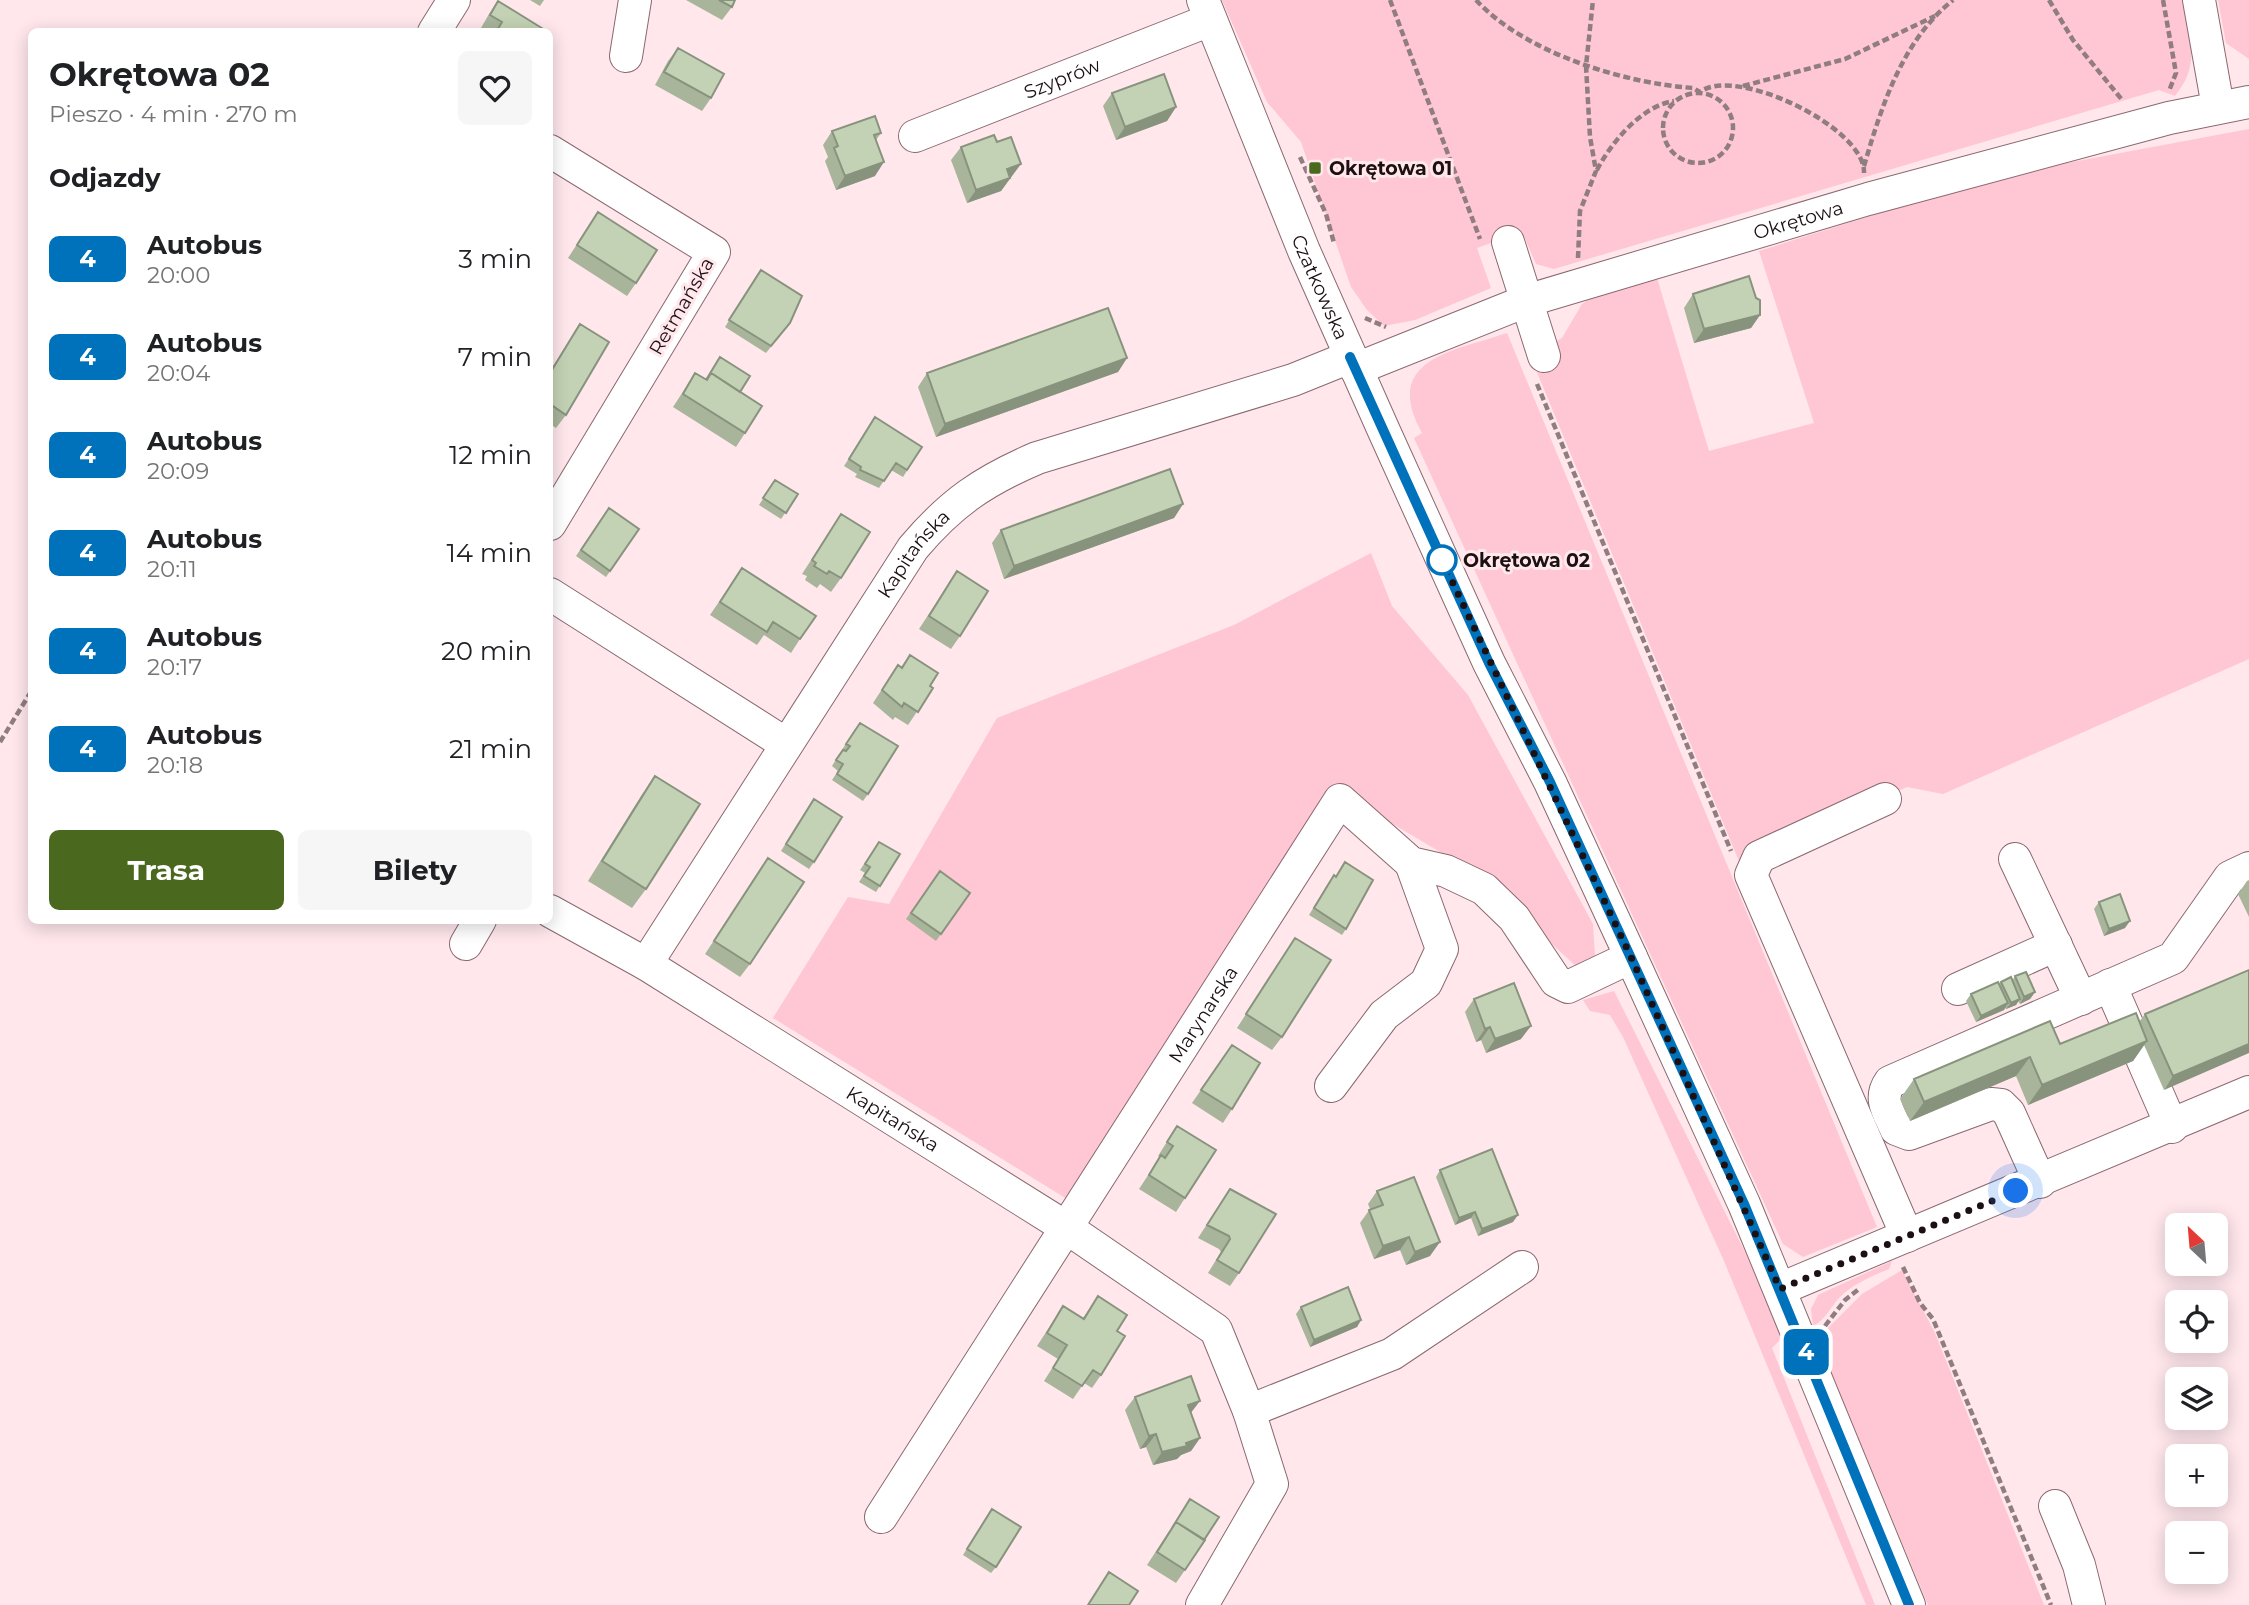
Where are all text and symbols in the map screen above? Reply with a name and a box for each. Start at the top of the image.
button: heart [458,51,532,125]
street label: Szyprów [1021,53,1104,104]
text: Okrętowa 02 [49,54,270,94]
text: Pieszo · 4 min · 270 m [49,100,298,128]
place label: Okrętowa 01 [1329,157,1452,180]
marker: Okrętowa 01 [1307,160,1323,176]
text: Odjazdy [49,162,160,194]
street label: Okrętowa [1751,196,1846,245]
text: Autobus [147,229,262,261]
street label: Czatkowska [1287,231,1353,343]
text: 3 min [458,243,532,275]
text: 4 [79,244,96,273]
street label: Retmańska [644,253,719,359]
text: 20:00 [147,261,211,289]
text: Autobus [147,327,262,359]
text: 7 min [458,341,532,373]
text: 4 [79,342,96,371]
text: 20:04 [147,359,211,387]
text: Autobus [147,425,262,457]
text: 12 min [449,439,532,471]
text: 4 [79,440,96,469]
text: 20:09 [147,457,209,485]
street label: Kapitańska [873,505,955,602]
text: Autobus [147,523,262,555]
text: 14 min [446,537,532,569]
text: 4 [79,538,96,567]
marker: Okrętowa 02 [1427,545,1457,575]
place label: Okrętowa 02 [1463,549,1590,572]
text: 20:11 [147,555,197,583]
text: Autobus [147,621,262,653]
text: 20 min [441,635,532,667]
text: 4 [79,636,96,665]
text: 20:17 [147,653,202,681]
text: Autobus [147,719,262,751]
text: 21 min [449,733,532,765]
text: 4 [79,734,96,763]
text: 20:18 [147,751,203,779]
button: Trasa [49,830,284,910]
button: Bilety [298,830,532,910]
street label: Marynarska [1164,962,1243,1067]
street label: Kapitańska [842,1081,943,1157]
your location [1998,1173,2033,1208]
north arrow [2165,1213,2228,1276]
map controls [2165,1213,2228,1584]
button: locate [2165,1290,2228,1353]
line badge: 4 [1783,1329,1829,1375]
text: 4 [1798,1337,1814,1366]
button: layers [2165,1367,2228,1430]
button: + [2165,1444,2228,1507]
button: − [2165,1521,2228,1584]

